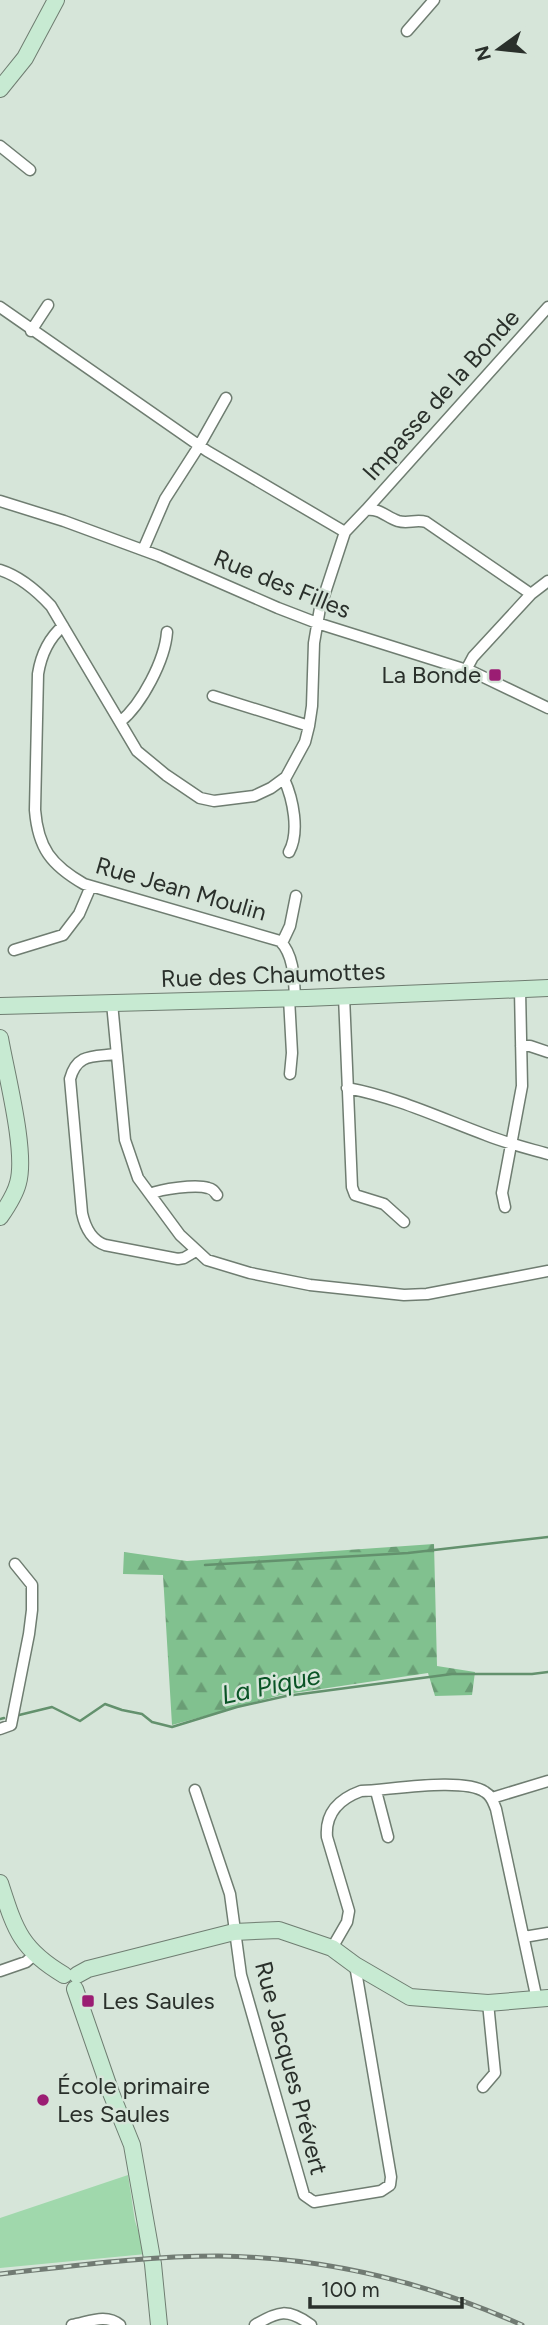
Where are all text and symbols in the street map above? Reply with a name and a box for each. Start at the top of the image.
north arrow [464,14,534,84]
text: N [470,43,496,63]
street label: Impasse de la Bonde [356,303,525,486]
street label: Rue des Filles [209,543,355,624]
place label: La Bonde [381,660,481,689]
marker: La Bonde [487,667,503,683]
street label: Rue Jean Moulin [92,850,270,927]
street label: Rue des Chaumottes [160,956,386,993]
water label: La Pique [219,1659,323,1711]
street label: Rue Jacques Prévert [249,1958,334,2178]
place label: Les Saules [102,1986,215,2015]
marker: Les Saules [80,1993,96,2009]
place label: École primaire Les Saules [57,2071,210,2128]
marker: École primaire Les Saules [35,2092,51,2108]
scale bar [310,2266,462,2310]
text: 100 m [321,2277,380,2302]

